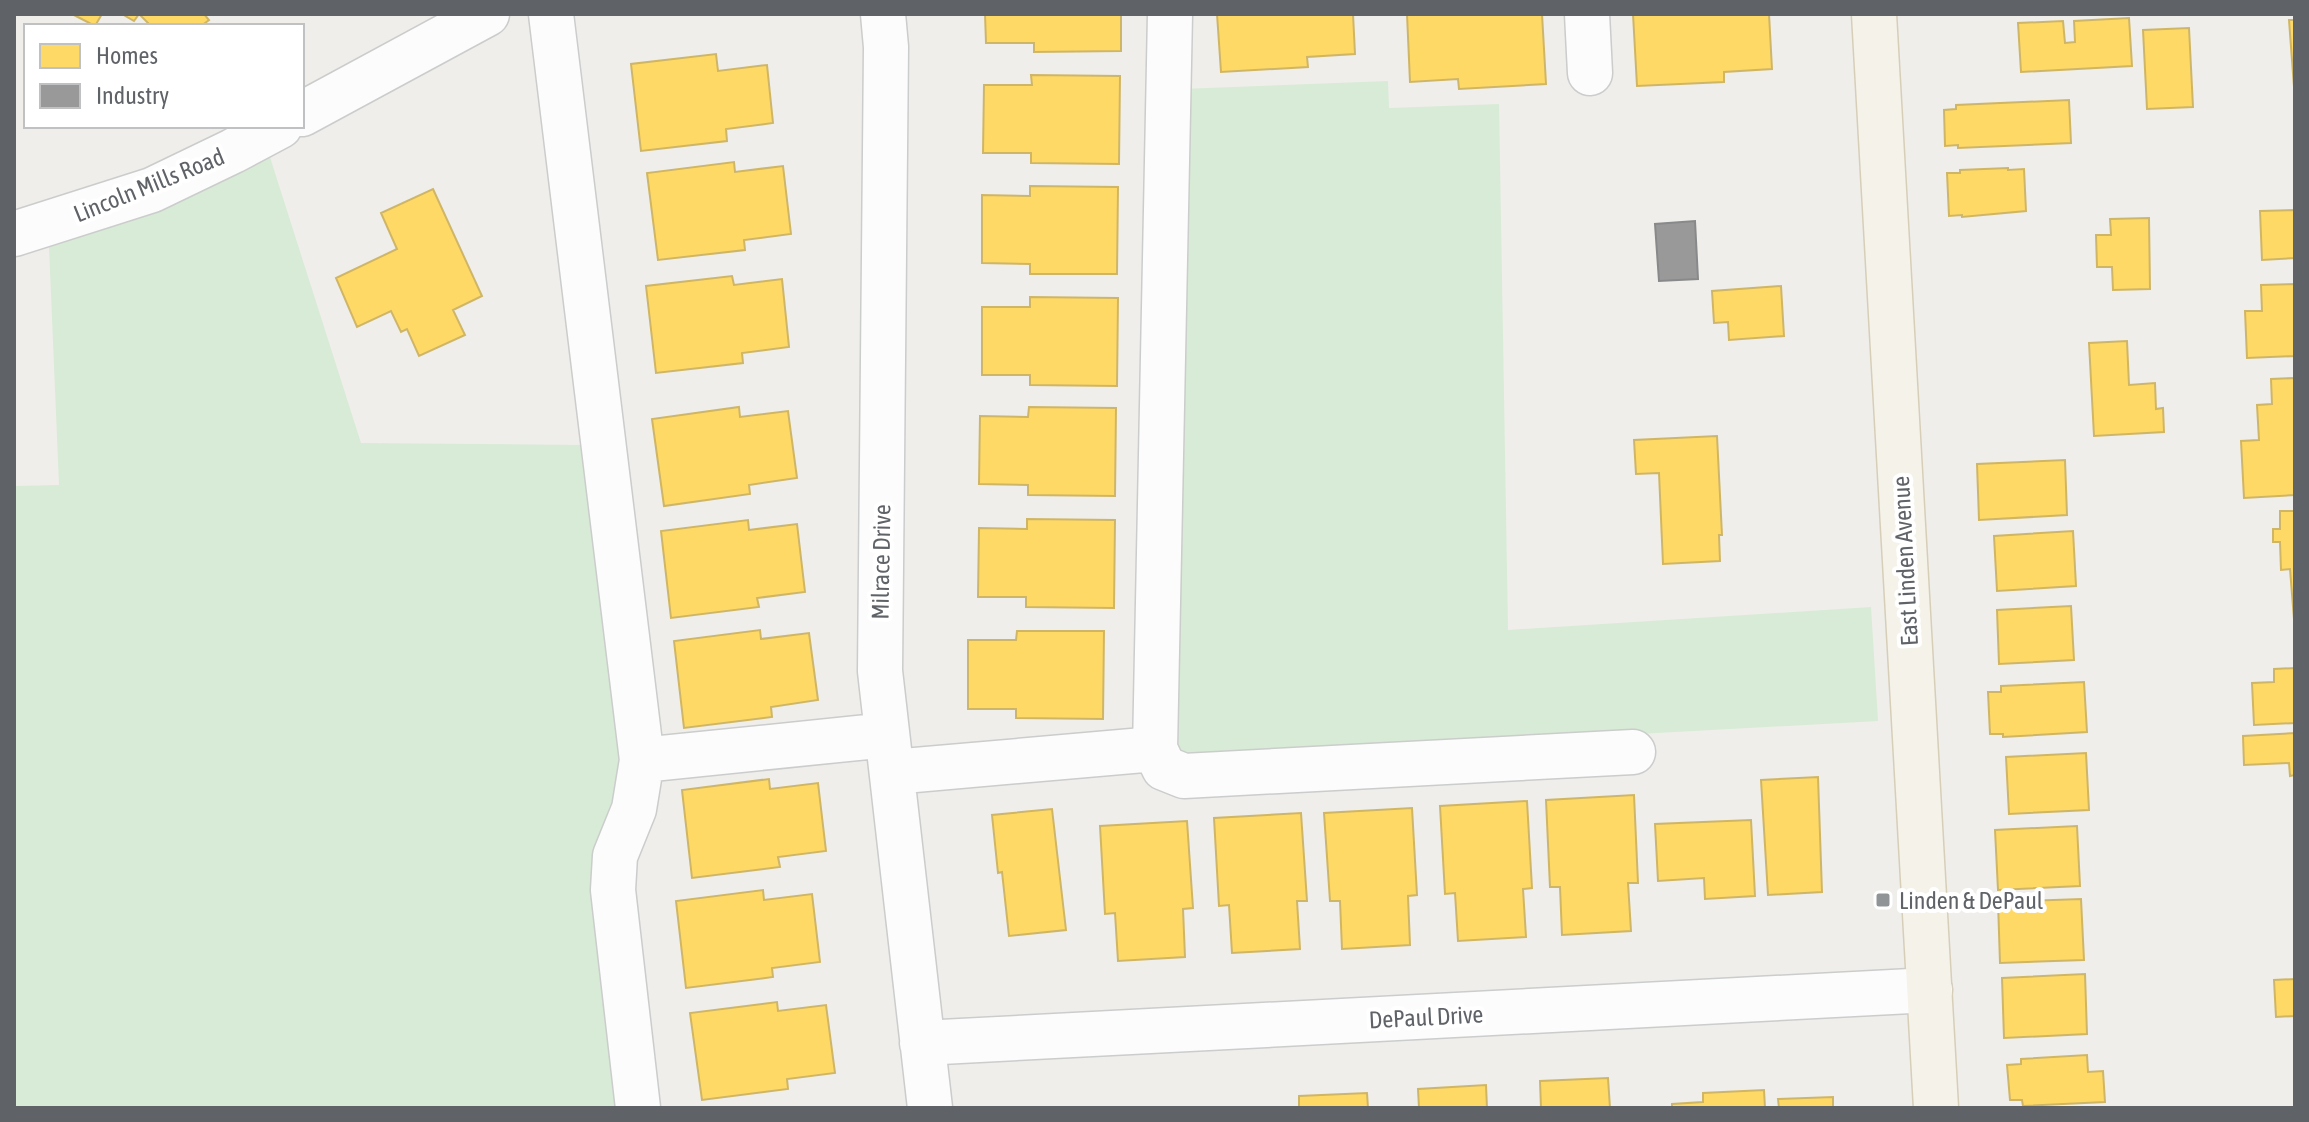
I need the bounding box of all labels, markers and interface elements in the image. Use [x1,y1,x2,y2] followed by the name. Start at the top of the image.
[24,24,304,128] legend
[96,42,158,69] text: Homes
[96,82,169,109] text: Industry
[70,143,228,227] street label: Lincoln Mills Road
[1887,475,1923,647] street label: East Linden Avenue
[866,504,896,620] street label: Milrace Drive
[1899,887,2044,914] place label: Linden & DePaul
[1874,891,1892,909] marker: Linden & DePaul
[1368,1001,1484,1033] street label: DePaul Drive

